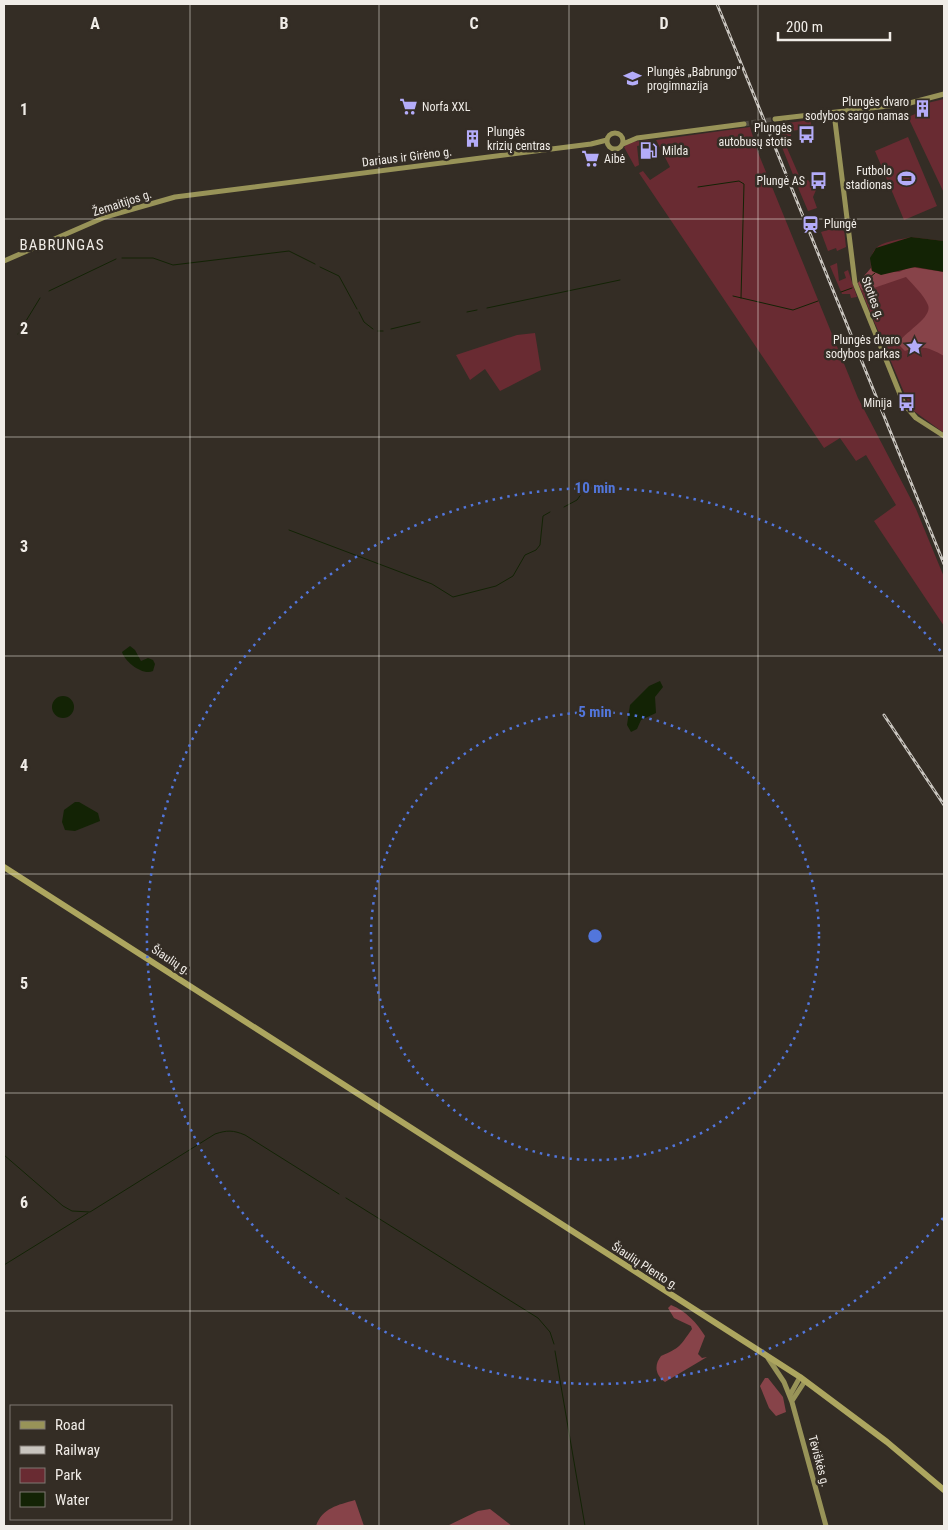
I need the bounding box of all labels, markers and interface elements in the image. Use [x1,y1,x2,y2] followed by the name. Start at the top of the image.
[778,10,890,42] scale bar
[90,14,100,33] text: A
[280,14,289,33] text: B
[469,14,479,33] text: C
[659,14,669,33] text: D
[786,18,823,36] text: 200 m
[647,65,740,93] place label: Plungės „Babrungo“ progimnazija
[623,69,643,89] school or university icon: Plungės „Babrungo“ progimnazija
[805,95,909,123] place label: Plungės dvaro sodybos sargo namas
[398,97,418,117] supermarket icon: Norfa XXL
[913,99,933,119] building icon: Plungės dvaro sodybos sargo namas
[20,100,28,119] text: 1
[422,100,471,114] place label: Norfa XXL
[719,121,792,149] place label: Plungės autobusų stotis
[487,125,551,153] place label: Plungės krizių centras
[796,125,816,145] bus stop icon: Plungės autobusų stotis
[463,129,483,149] building icon: Plungės krizių centras
[638,141,658,161] fuel station icon: Milda
[662,144,689,158] place label: Milda
[361,145,453,169] street label: Dariaus ir Girėno g.
[580,149,600,169] supermarket icon: Aibė
[604,152,626,166] place label: Aibė
[845,164,892,192] place label: Futbolo stadionas
[896,168,916,188] sports icon: Futbolo stadionas
[809,171,829,191] bus stop icon: Plungė AS
[757,174,805,188] place label: Plungė AS
[90,186,153,219] street label: Žemaitijos g.
[800,214,820,234] station icon: Plungė
[824,217,857,231] place label: Plungė
[20,236,105,254] district label: BABRUNGAS
[858,275,888,321] street label: Stoties g.
[20,319,28,338] text: 2
[825,333,900,361] place label: Plungės dvaro sodybos parkas
[904,337,924,357] place icon: Plungės dvaro sodybos parkas
[896,393,916,413] bus stop icon: Minija
[863,396,892,410] place label: Minija
[575,479,615,497] text: 10 min
[20,537,28,556] text: 3
[578,703,612,721] text: 5 min
[20,756,28,775] text: 4
[586,927,604,945] centre of rings
[149,941,194,978] street label: Šiaulių g.
[20,974,28,993] text: 5
[20,1193,28,1212] text: 6
[609,1238,682,1293] street label: Šiaulių Plento g.
[10,1405,172,1520] legend
[55,1416,85,1434] text: Road
[805,1434,833,1488] street label: Tėviškės g.
[55,1441,100,1459] text: Railway
[55,1466,82,1484] text: Park
[55,1491,90,1509] text: Water

